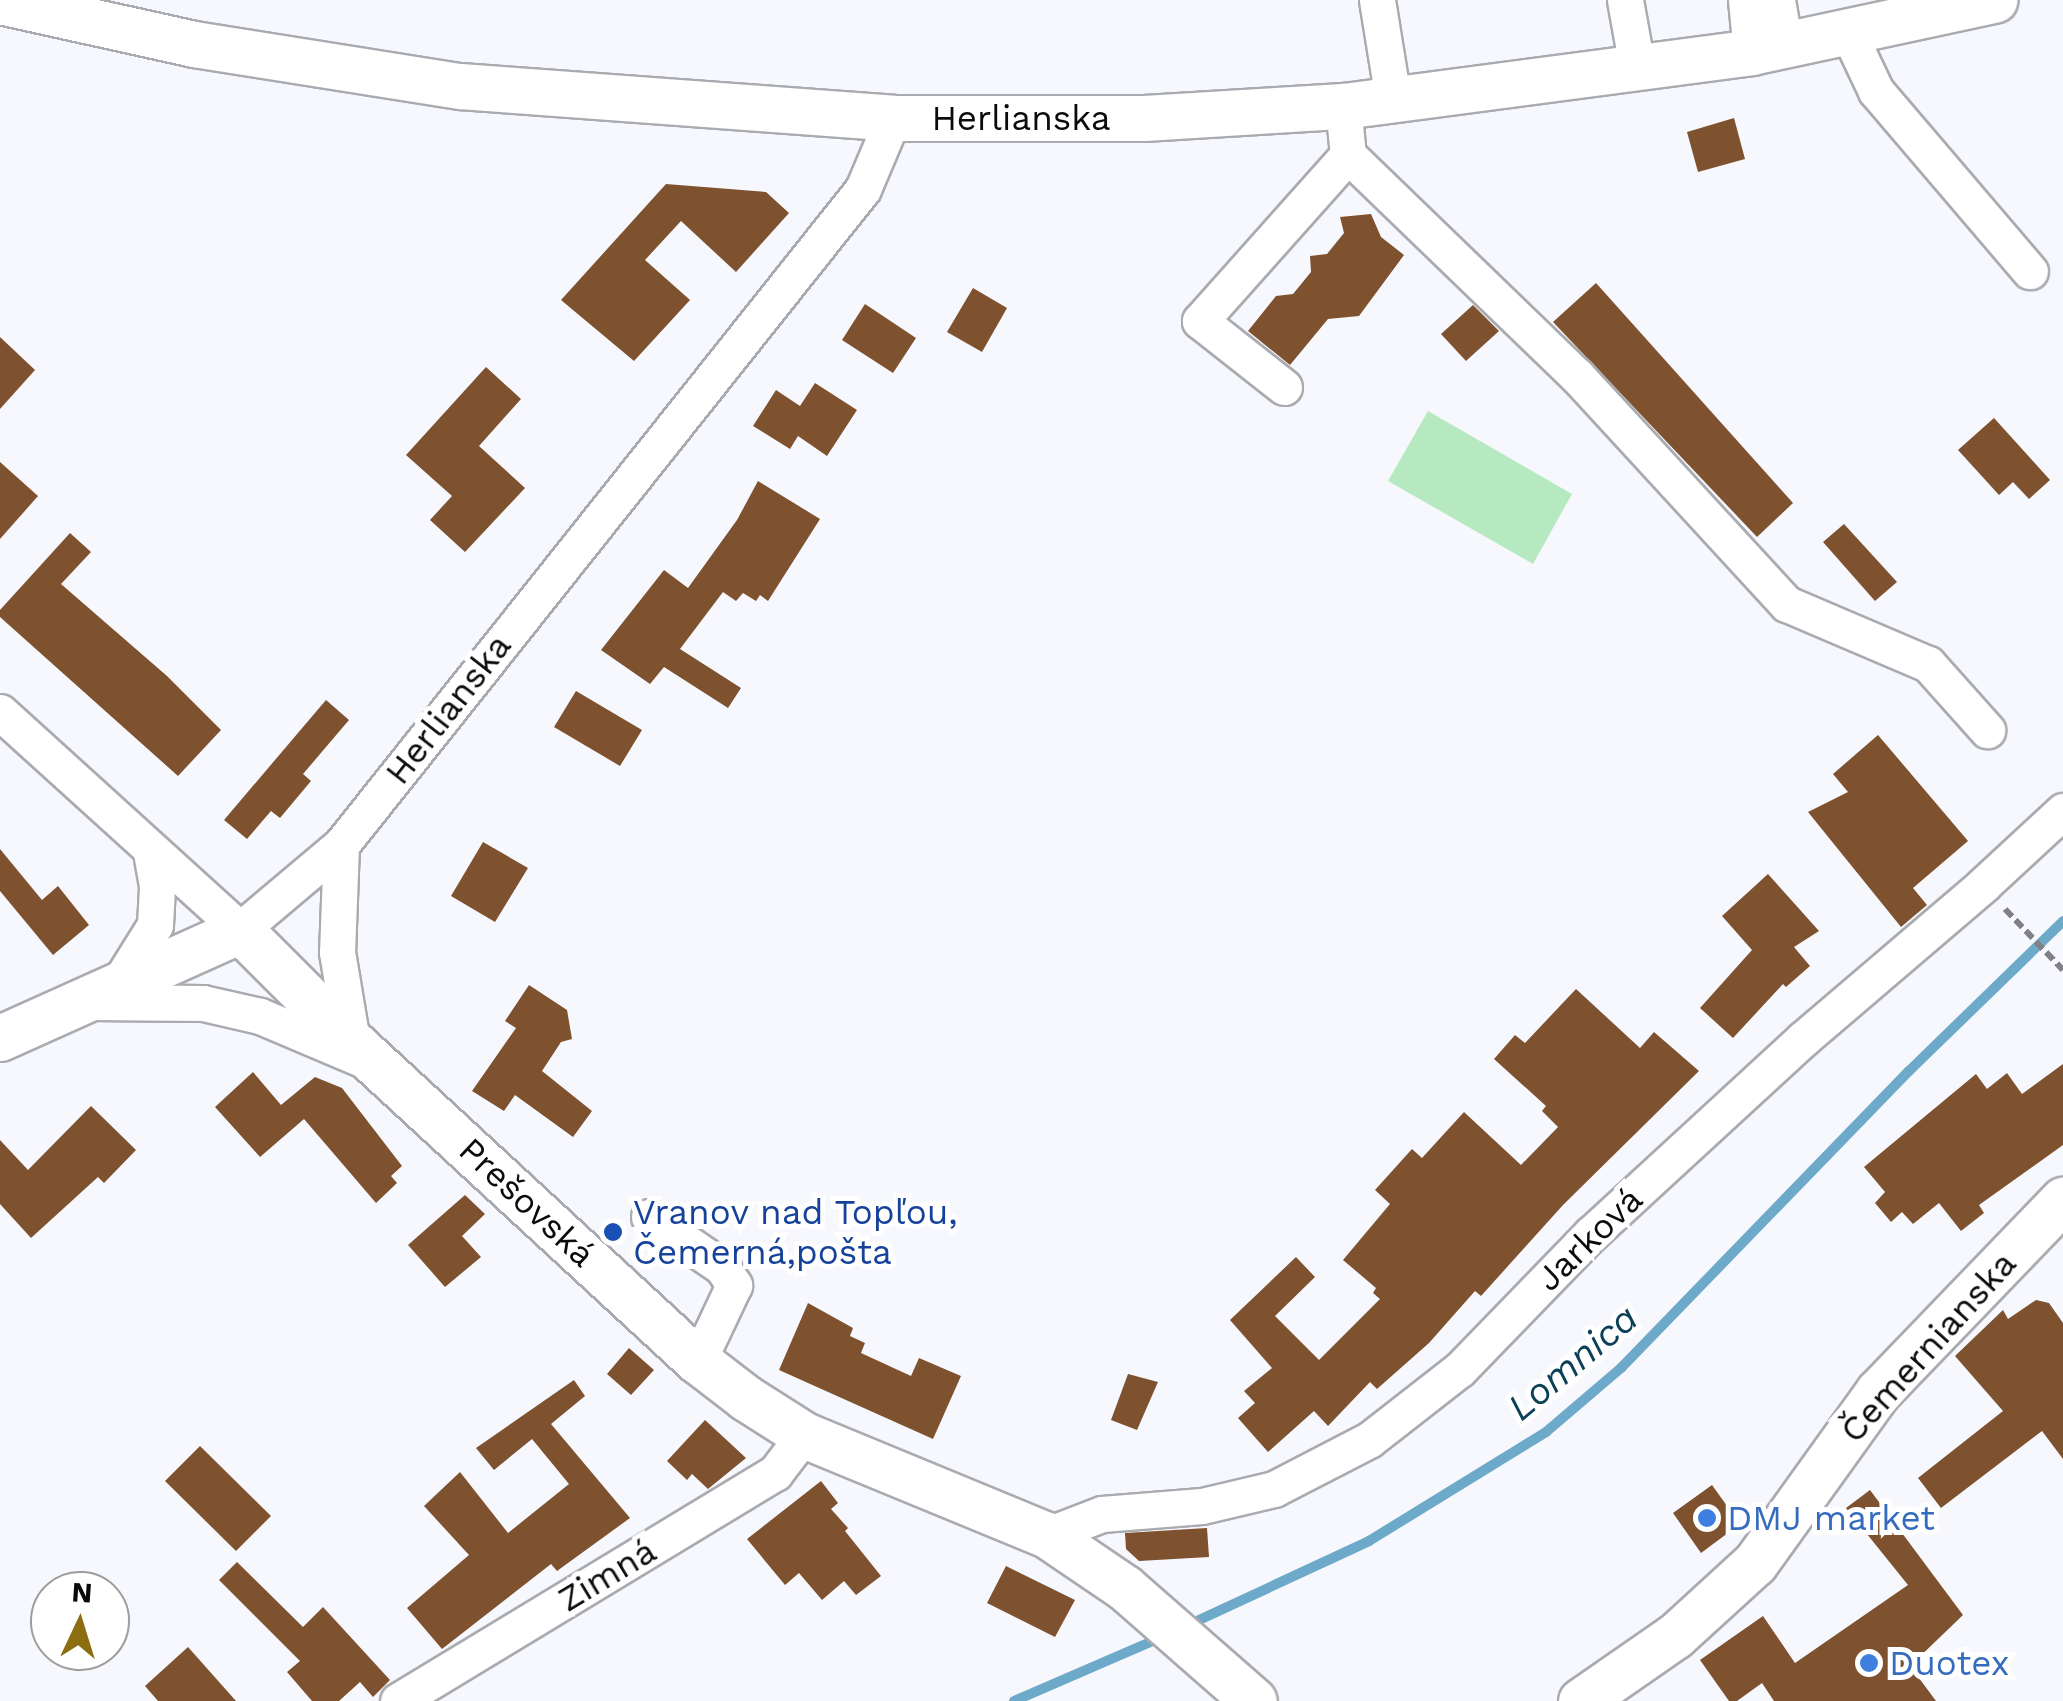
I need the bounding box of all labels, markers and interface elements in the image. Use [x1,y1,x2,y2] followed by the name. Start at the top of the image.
[931,97,1111,139] street label: Herlianska
[376,625,520,793] street label: Herlianska
[450,1129,604,1275] street label: Prešovská
[1527,1178,1651,1300] street label: Jarková
[633,1191,959,1273] place label: Vranov nad Topľou, Čemerná,pošta
[602,1221,624,1243] marker: Vranov nad Topľou, Čemerná,pošta
[1831,1243,2025,1451] street label: Čemernianska
[1499,1295,1647,1431] water label: Lomnica
[1727,1497,1935,1539] place label: DMJ market
[1696,1507,1718,1529] marker: DMJ market
[551,1530,663,1620] street label: Zimná
[30,1571,130,1671] north arrow
[70,1575,93,1610] text: N
[1889,1642,2009,1684] place label: Duotex
[1858,1652,1880,1674] marker: Duotex

